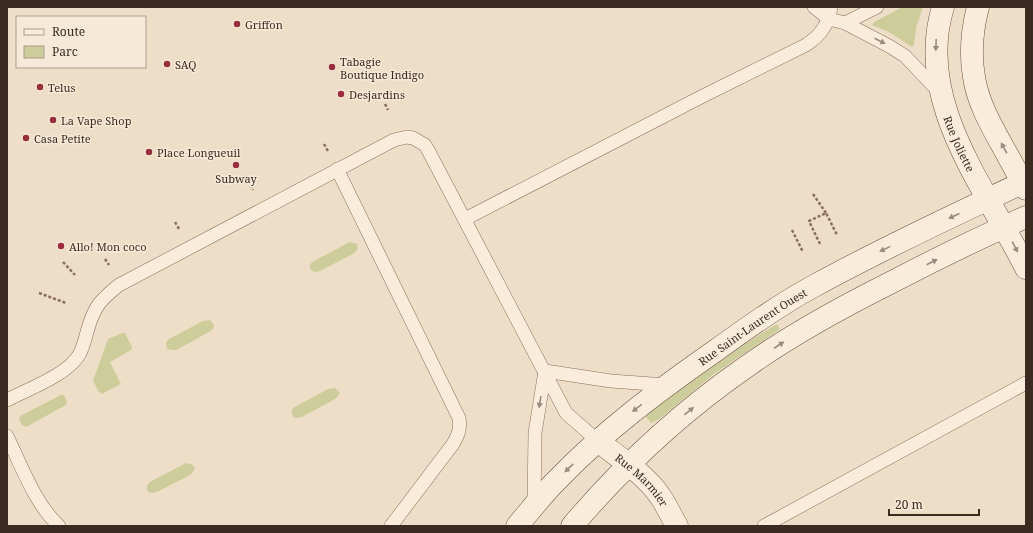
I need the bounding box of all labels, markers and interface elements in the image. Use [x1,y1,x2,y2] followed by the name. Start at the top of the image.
[16,16,146,68] legend
[245,17,283,32] place label: Griffon
[232,19,242,29] marker: Griffon
[52,23,85,40] text: Route
[874,38,886,44] one-way arrow
[933,39,939,52] one-way arrow
[52,43,78,60] text: Parc
[340,54,424,82] place label: Tabagie Boutique Indigo
[175,57,196,72] place label: SAQ
[162,59,172,69] marker: SAQ
[327,62,337,72] marker: Tabagie Boutique Indigo
[48,80,75,95] place label: Telus
[35,82,45,92] marker: Telus
[349,87,405,102] place label: Desjardins
[336,89,346,99] marker: Desjardins
[61,113,132,128] place label: La Vape Shop
[941,114,979,174] street label: Rue Joliette
[48,115,58,125] marker: La Vape Shop
[34,131,91,146] place label: Casa Petite
[21,133,31,143] marker: Casa Petite
[1001,142,1007,154] one-way arrow
[157,145,241,160] place label: Place Longueuil
[144,147,154,157] marker: Place Longueuil
[231,160,241,170] marker: Subway
[215,171,257,186] place label: Subway
[948,213,960,219] one-way arrow
[69,239,147,254] place label: Allo! Mon coco
[56,241,66,251] marker: Allo! Mon coco
[1012,242,1019,253] one-way arrow
[879,246,890,252] one-way arrow
[926,258,937,265] one-way arrow
[695,284,809,368] street label: Rue Saint-Laurent Ouest
[774,341,784,349] one-way arrow
[537,396,543,408] one-way arrow
[632,404,643,413] one-way arrow
[683,406,694,415] one-way arrow
[613,450,673,510] street label: Rue Marmier
[564,463,574,473] one-way arrow
[889,491,979,517] scale bar
[895,496,923,513] text: 20 m

